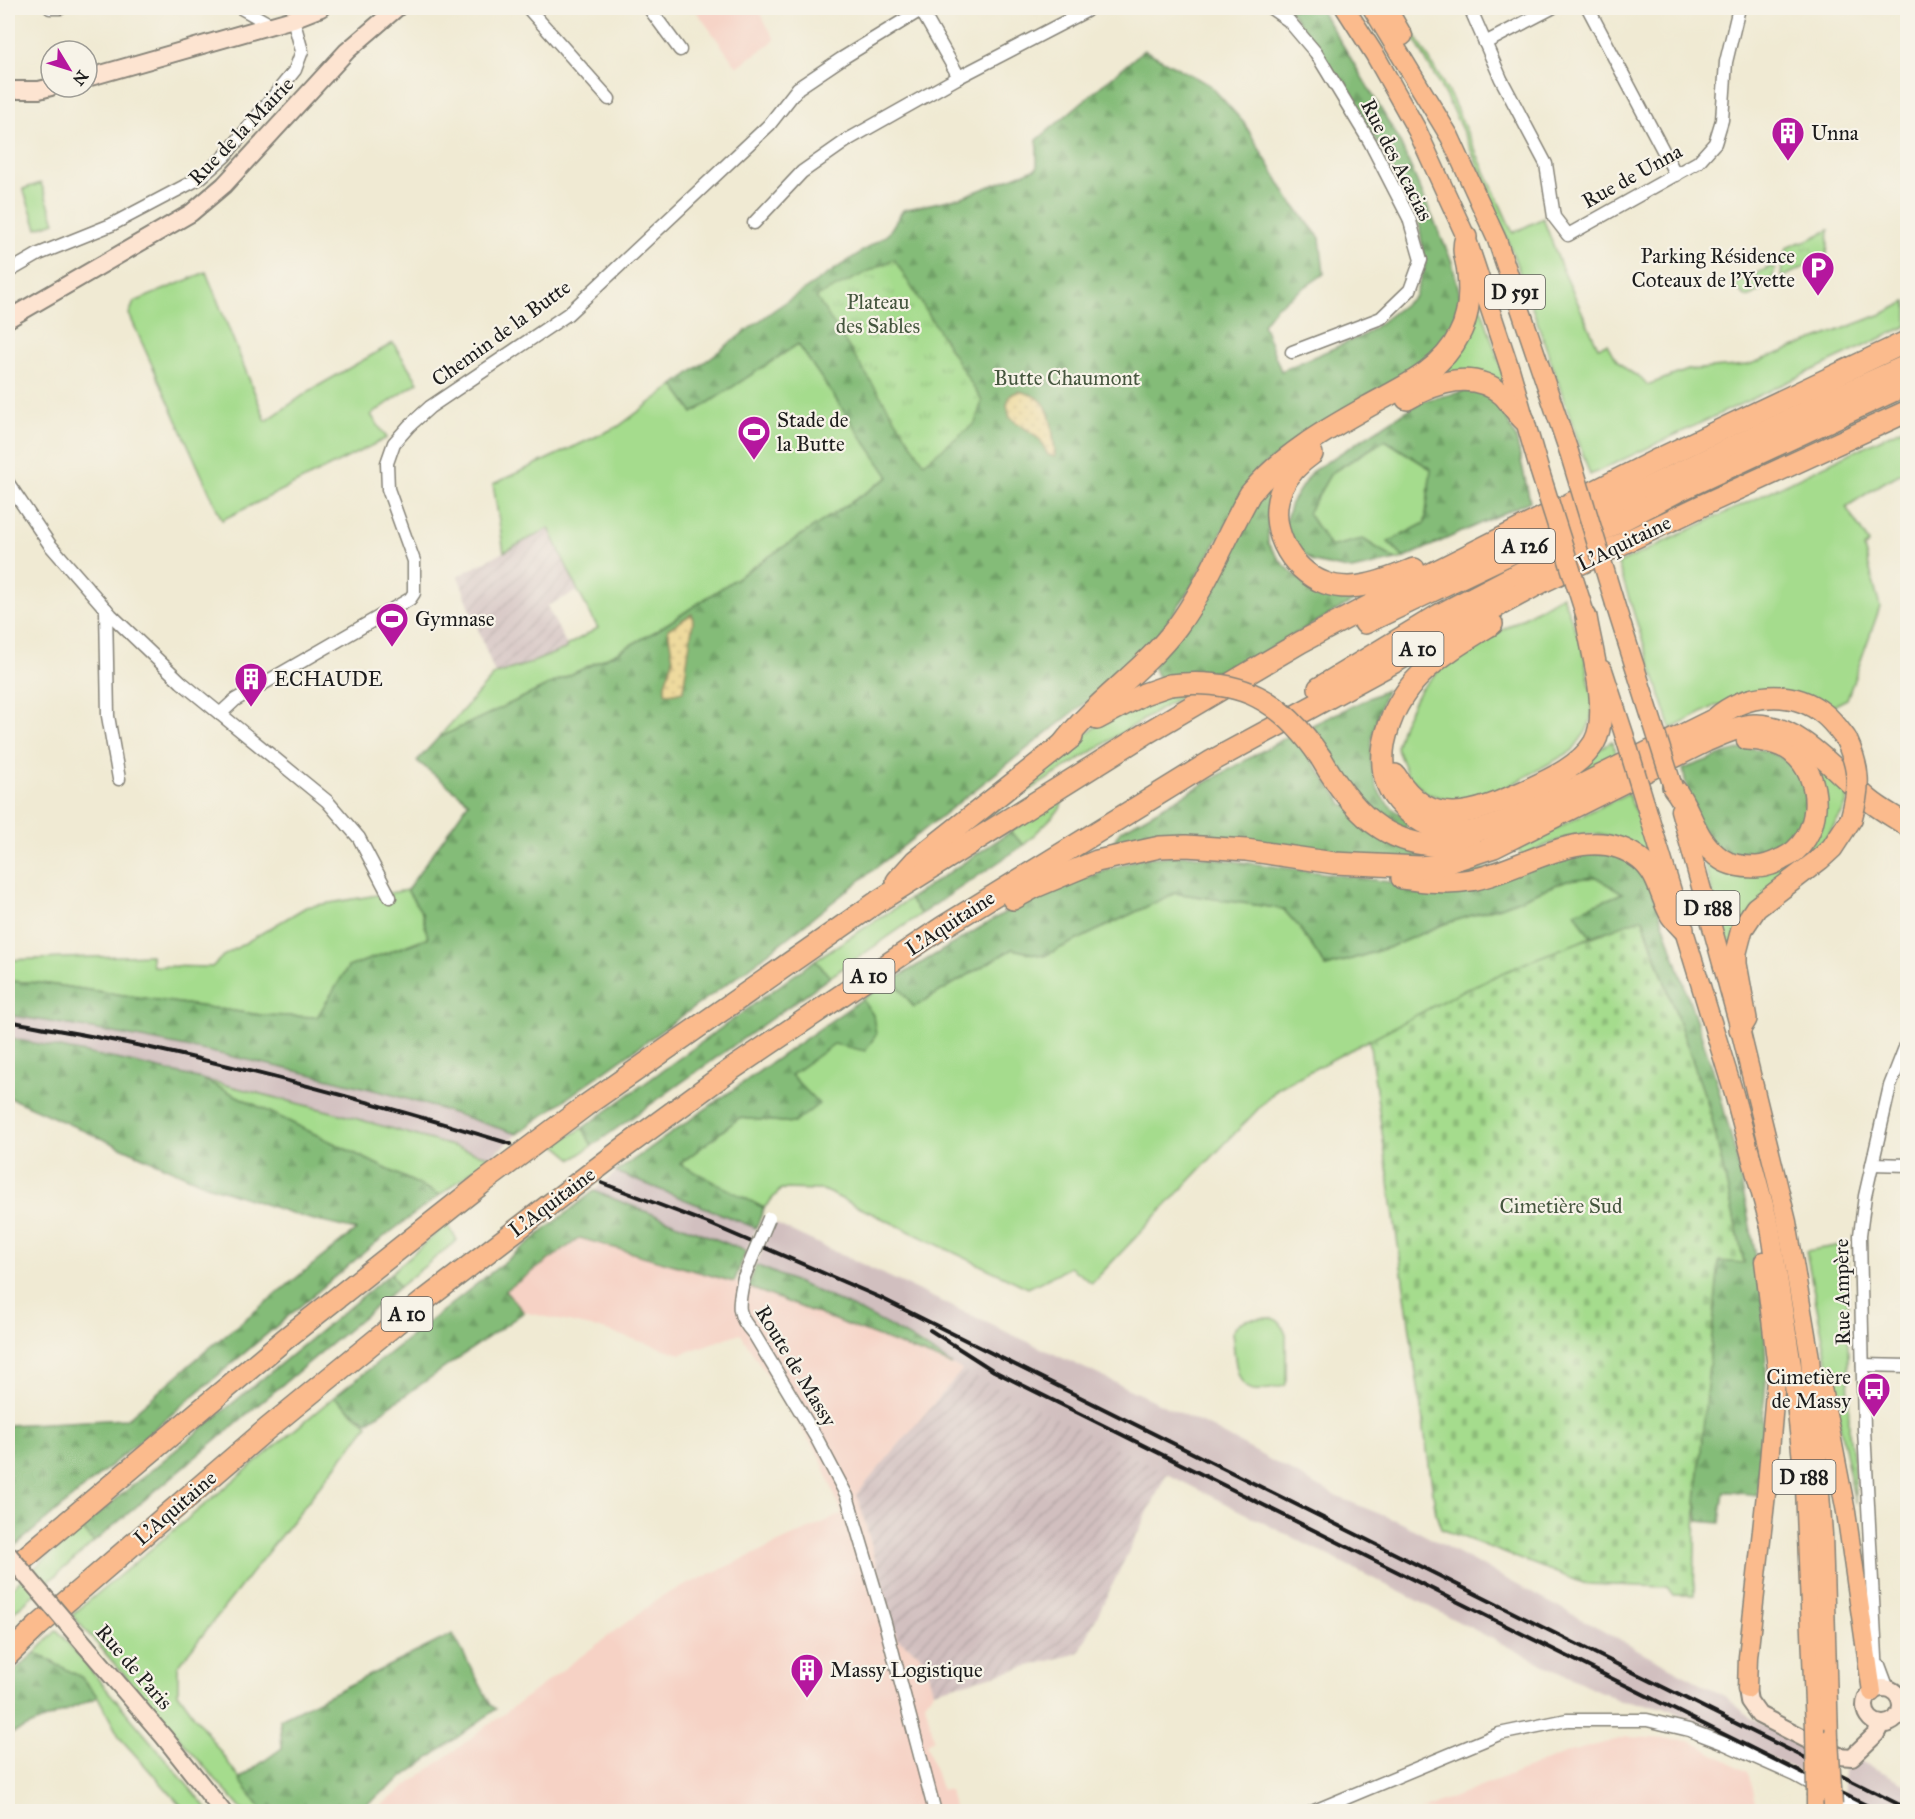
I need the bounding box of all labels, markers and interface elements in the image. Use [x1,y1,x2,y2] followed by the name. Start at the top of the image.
[39,39,99,99] north arrow
[69,67,92,89] text: N
[183,71,299,191] street label: Rue de la Mairie
[1355,95,1439,225] street label: Rue des Acacias
[1770,115,1806,162] building icon: Unna
[1811,120,1859,146] place label: Unna
[1577,138,1687,214] street label: Rue de Unna
[1631,243,1795,293] place label: Parking Résidence Coteaux de l’Yvette
[1800,250,1836,297] parking icon: Parking Résidence Coteaux de l’Yvette
[426,274,576,392] street label: Chemin de la Butte
[1485,275,1545,309] road number: D 591
[836,289,920,339] park label: Plateau des Sables
[994,365,1141,391] park label: Butte Chaumont
[777,407,849,457] place label: Stade de la Butte
[736,414,772,461] sports icon: Stade de la Butte
[1573,509,1675,577] street label: L'Aquitaine
[1495,529,1555,563] road number: A 126
[374,601,410,648] sports icon: Gymnase
[415,606,495,632] place label: Gymnase
[1392,632,1444,666] road number: A 10
[233,661,269,708] building icon: ECHAUDE
[274,666,383,692] place label: ECHAUDE
[900,884,1000,961] street label: L'Aquitaine
[1676,891,1740,925] road number: D 188
[844,959,894,993] road number: A 10
[504,1161,600,1243] street label: L'Aquitaine
[1499,1193,1623,1219] park label: Cimetière Sud
[1828,1238,1856,1346] street label: Rue Ampère
[382,1297,432,1331] road number: A 10
[750,1301,843,1432] street label: Route de Massy
[1766,1364,1852,1414] place label: Cimetière de Massy
[1856,1371,1892,1418] bus stop icon: Cimetière de Massy
[1772,1460,1836,1494] road number: D 188
[128,1465,222,1551] street label: L'Aquitaine
[90,1619,178,1715] street label: Rue de Paris
[789,1652,825,1699] building icon: Massy Logistique
[830,1657,983,1683] place label: Massy Logistique

